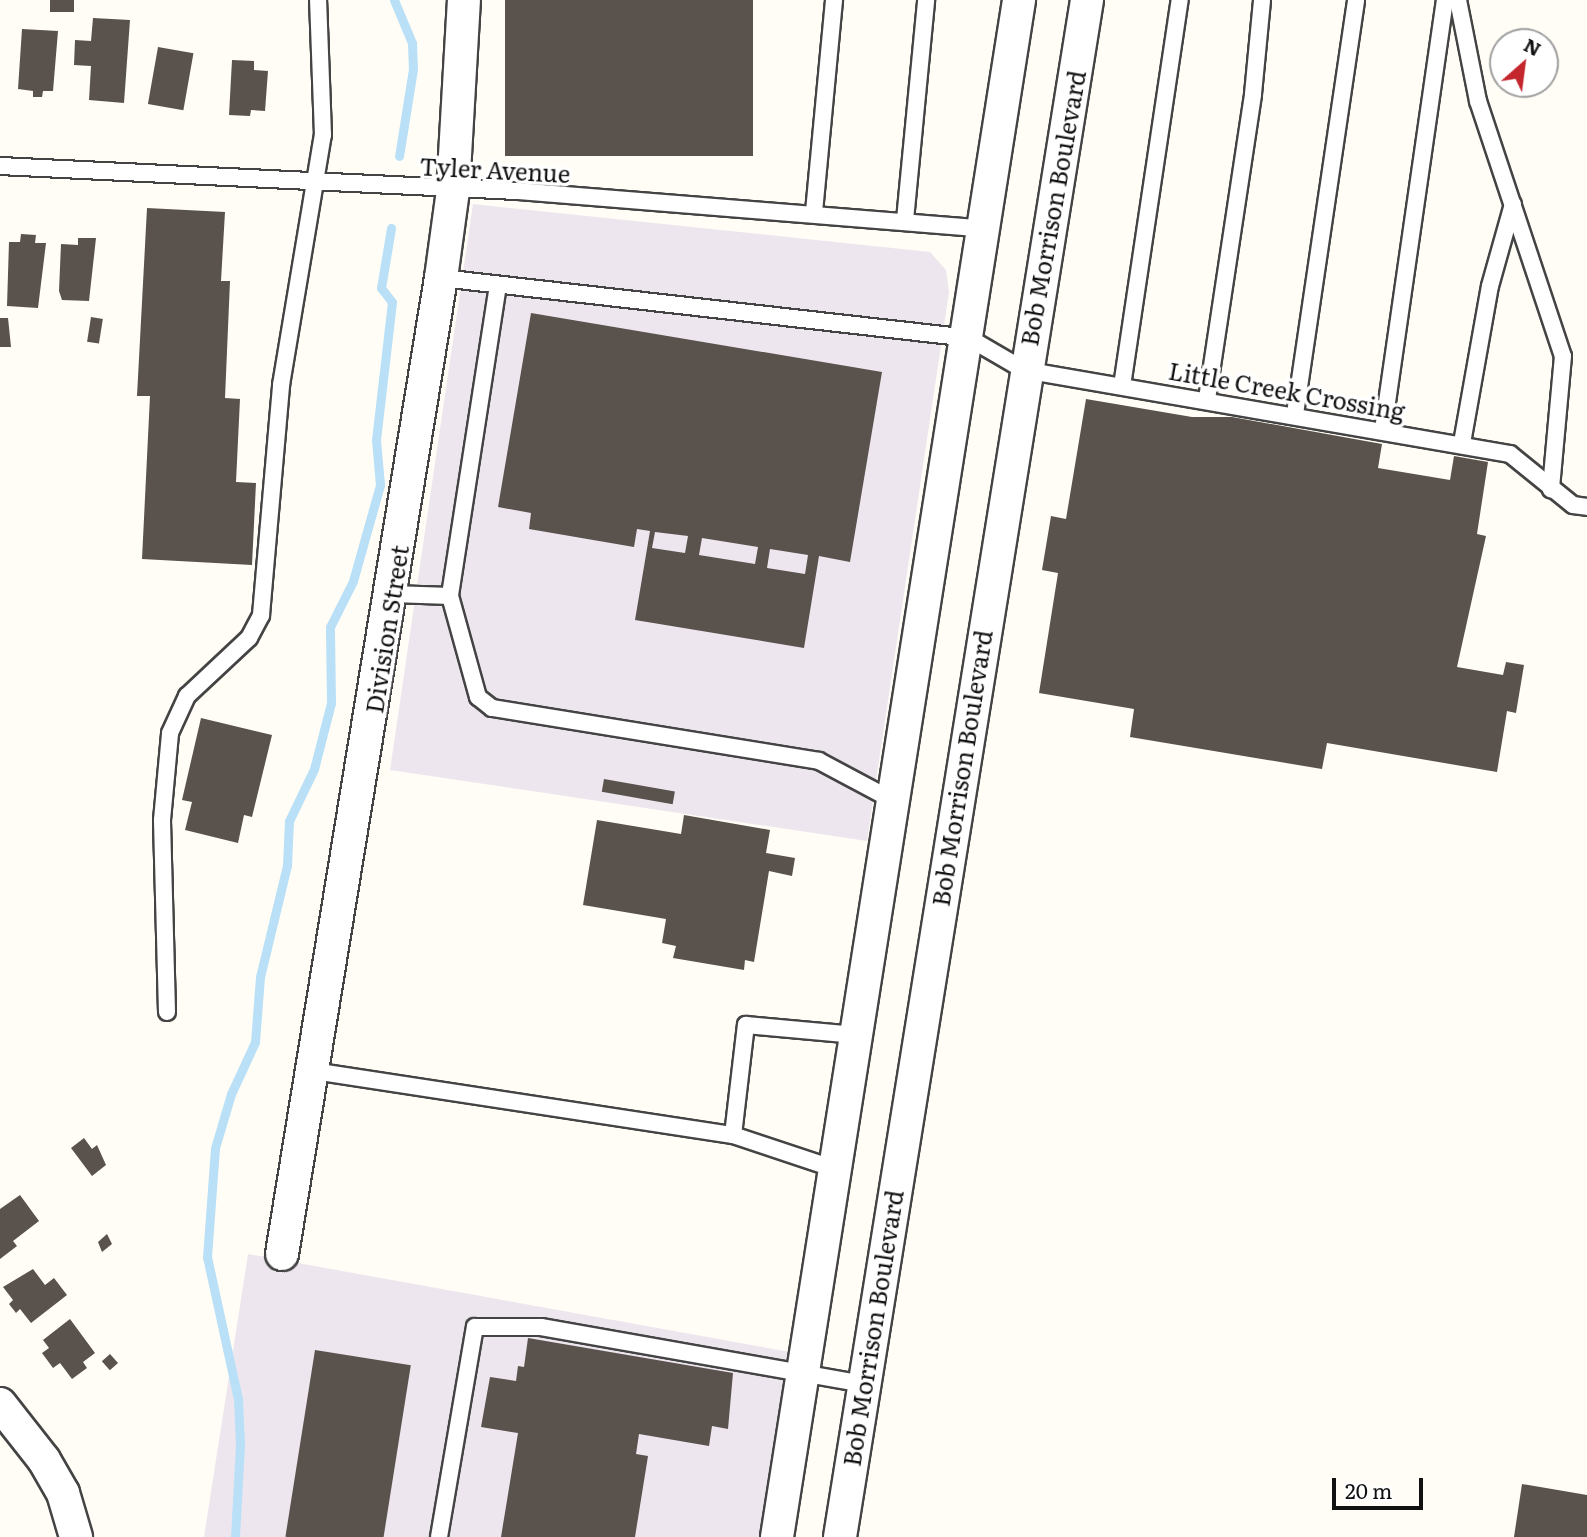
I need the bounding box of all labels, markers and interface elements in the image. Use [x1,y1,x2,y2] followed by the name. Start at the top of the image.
[1489,28,1559,98] north arrow
[1519,30,1547,62] text: N
[1014,68,1090,348] street label: Bob Morrison Boulevard
[419,151,571,187] street label: Tyler Avenue
[1167,355,1407,425] street label: Little Creek Crossing
[358,543,414,715] street label: Division Street
[925,628,997,908] street label: Bob Morrison Boulevard
[836,1188,908,1468] street label: Bob Morrison Boulevard
[1335,1464,1426,1508] scale bar
[1345,1474,1392,1505] text: 20 m

